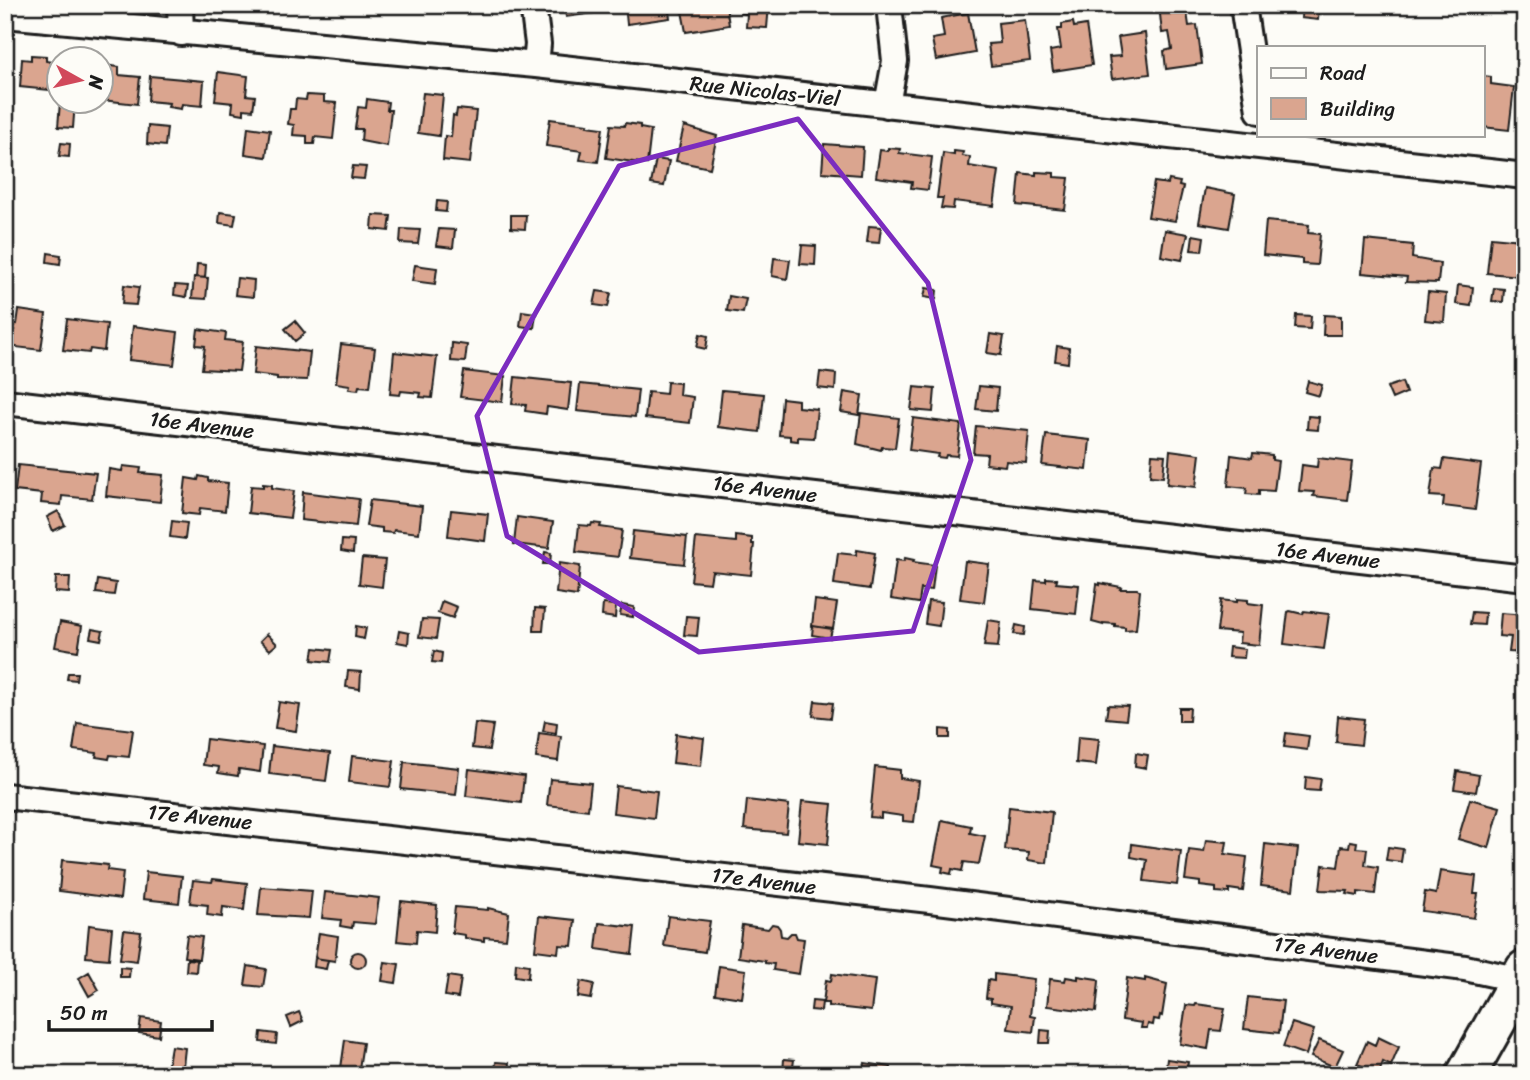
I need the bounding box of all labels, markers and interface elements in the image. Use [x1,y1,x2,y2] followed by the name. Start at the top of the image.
[46,46,116,116] north arrow
[1257,46,1484,136] legend
[1320,54,1367,92] text: Road
[688,64,843,118] street label: Rue Nicolas-Viel
[79,72,114,92] text: N
[1320,90,1396,128] text: Building
[148,400,257,450] street label: 16e Avenue
[711,464,820,514] street label: 16e Avenue
[1274,530,1383,580] street label: 16e Avenue
[146,793,254,841] street label: 17e Avenue
[710,856,819,906] street label: 17e Avenue
[1272,925,1381,975] street label: 17e Avenue
[49,989,212,1033] scale bar
[60,994,108,1032] text: 50 m

